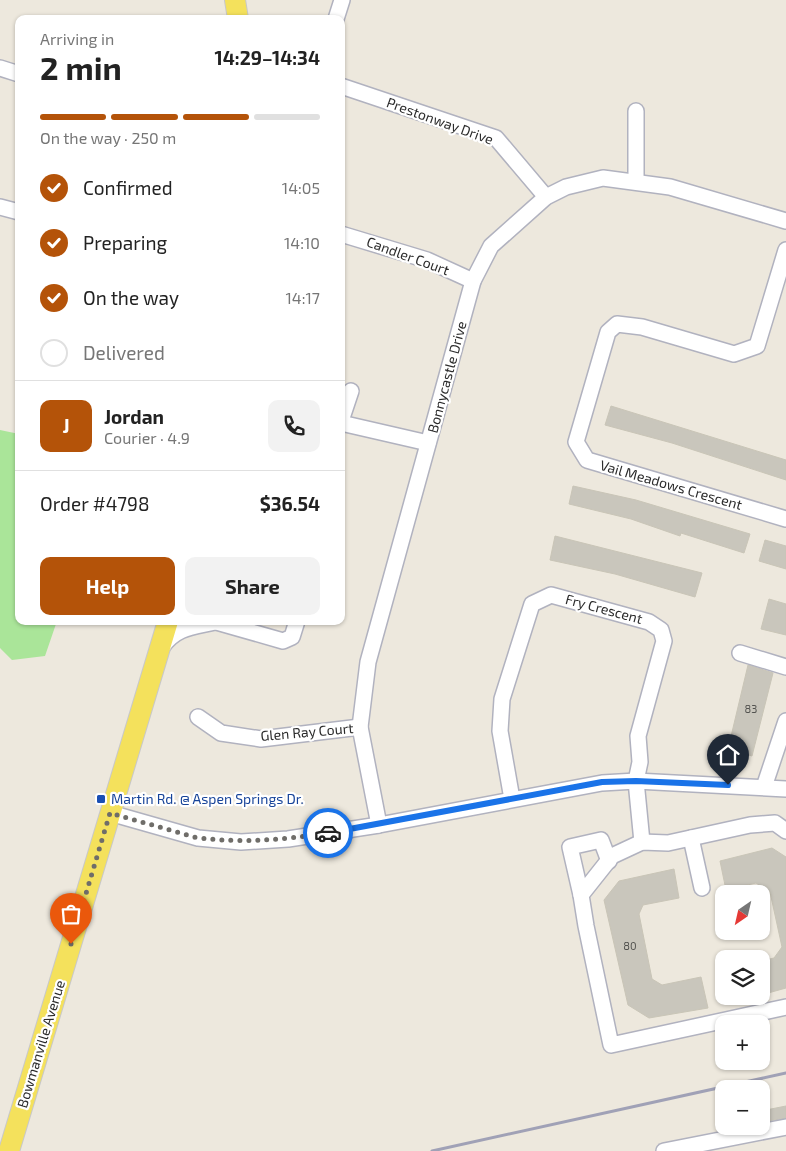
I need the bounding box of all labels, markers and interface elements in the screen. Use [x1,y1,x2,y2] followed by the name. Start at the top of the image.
[40,29,114,48] text: Arriving in
[214,46,320,69] text: 14:29–14:34
[40,48,122,86] text: 2 min
[384,93,496,148] street label: Prestonway Drive
[40,128,176,147] text: On the way · 250 m
[40,174,68,202] icon: check
[83,176,173,199] text: Confirmed
[282,178,320,197] text: 14:05
[40,229,68,257] icon: check
[83,231,167,254] text: Preparing
[284,233,320,252] text: 14:10
[364,233,452,278] street label: Candler Court
[40,284,68,312] icon: check
[83,286,179,309] text: On the way
[285,288,320,307] text: 14:17
[423,319,470,435] street label: Bonnycastle Drive
[83,341,165,364] text: Delivered
[268,400,320,452] button: phone
[104,405,164,428] text: Jordan
[62,414,70,437] text: J
[104,428,190,447] text: Courier · 4.9
[598,456,744,513] street label: Vail Meadows Crescent
[40,492,150,515] text: Order #4798
[260,492,320,515] text: $36.54
[40,557,175,615] button: Help
[185,557,320,615] button: Share
[564,590,644,627] street label: Fry Crescent
[745,702,757,715] house number: 83
[260,719,354,744] street label: Glen Ray Court
[707,734,749,785] pin
[714,741,742,769] icon: home
[111,790,304,807] place label: Martin Rd. @ Aspen Springs Dr.
[95,793,107,805] marker: Martin Rd. @ Aspen Springs Dr.
[303,808,353,858] courier
[314,819,342,847] icon: car
[715,885,770,940] north arrow
[715,885,770,1135] map controls
[50,893,92,944] pin
[57,900,85,928] icon: bag
[623,939,637,952] house number: 80
[715,950,770,1005] button: layers
[13,978,68,1110] street label: Bowmanville Avenue
[715,1015,770,1070] button: +
[715,1080,770,1135] button: −

